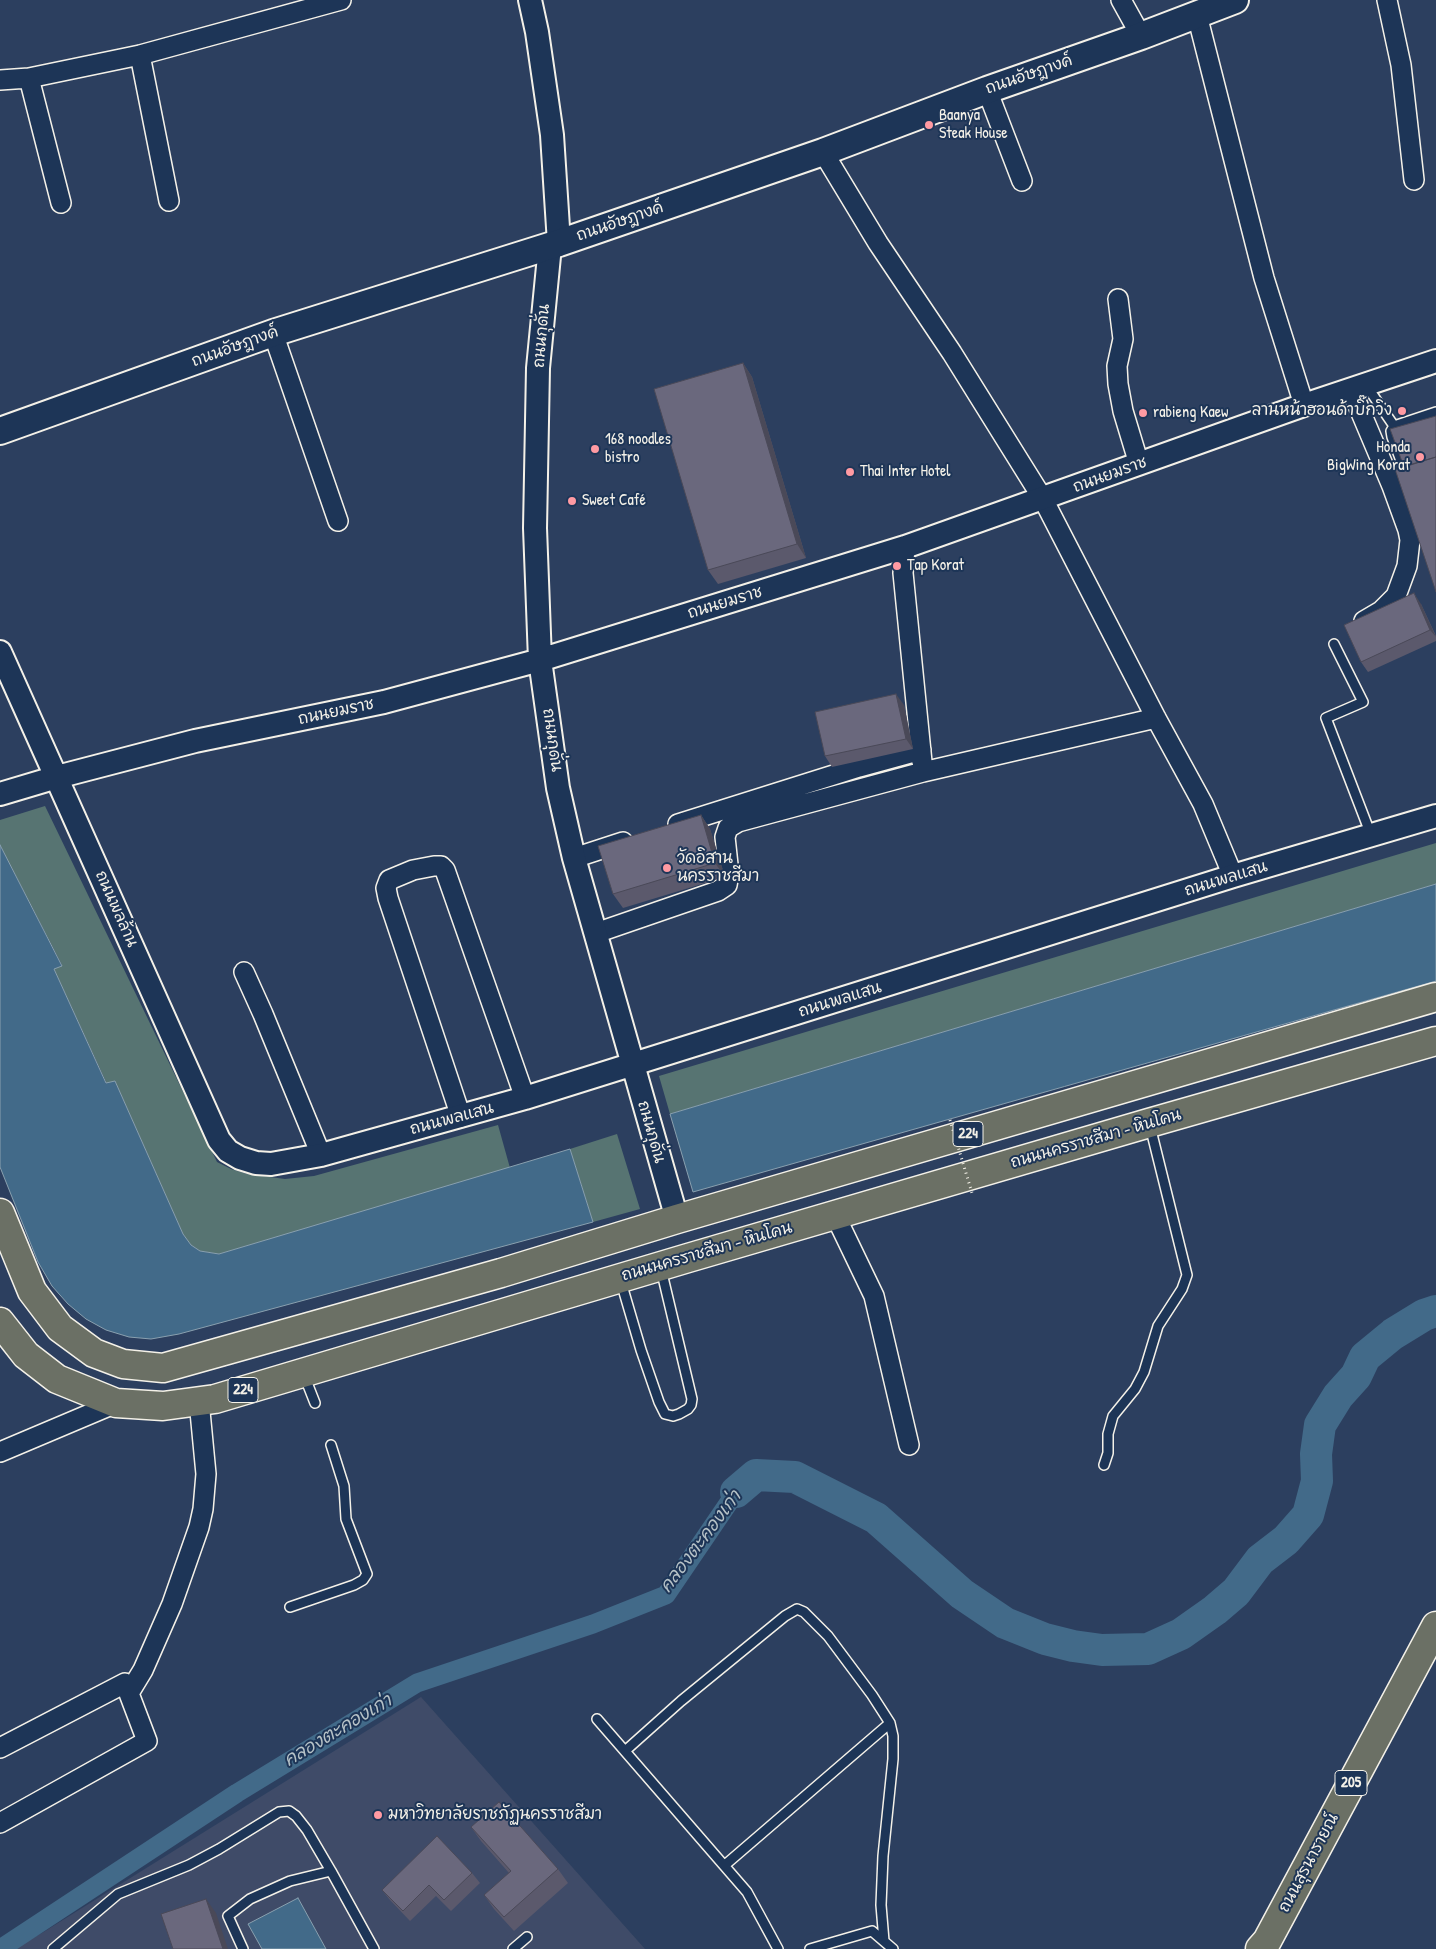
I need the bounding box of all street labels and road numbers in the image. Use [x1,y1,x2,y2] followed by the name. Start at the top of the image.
[983,51,1075,99] street label: ถนนอัษฎางค์
[574,198,666,246] street label: ถนนอัษฎางค์
[530,303,554,369] street label: ถนนกุดั่น
[189,322,281,372] street label: ถนนอัษฎางค์
[1071,453,1149,497] street label: ถนนยมราช
[685,583,765,623] street label: ถนนยมราช
[296,695,376,729] street label: ถนนยมราช
[538,707,566,773] street label: ถนนกุดั่น
[1182,857,1270,901] street label: ถนนพลแสน
[91,868,141,950] street label: ถนนพลล้าน
[796,978,884,1022] street label: ถนนพลแสน
[408,1099,496,1139] street label: ถนนพลแสน
[633,1099,669,1165] street label: ถนนกุดั่น
[1008,1105,1184,1173] street label: ถนนนครราชสีมา - หินโคน
[953,1122,983,1146] road number: 224
[619,1218,795,1286] street label: ถนนนครราชสีมา - หินโคน
[228,1378,258,1402] road number: 224
[1335,1770,1367,1796] road number: 205
[1275,1810,1343,1916] street label: ถนนสุรนารายณ์

